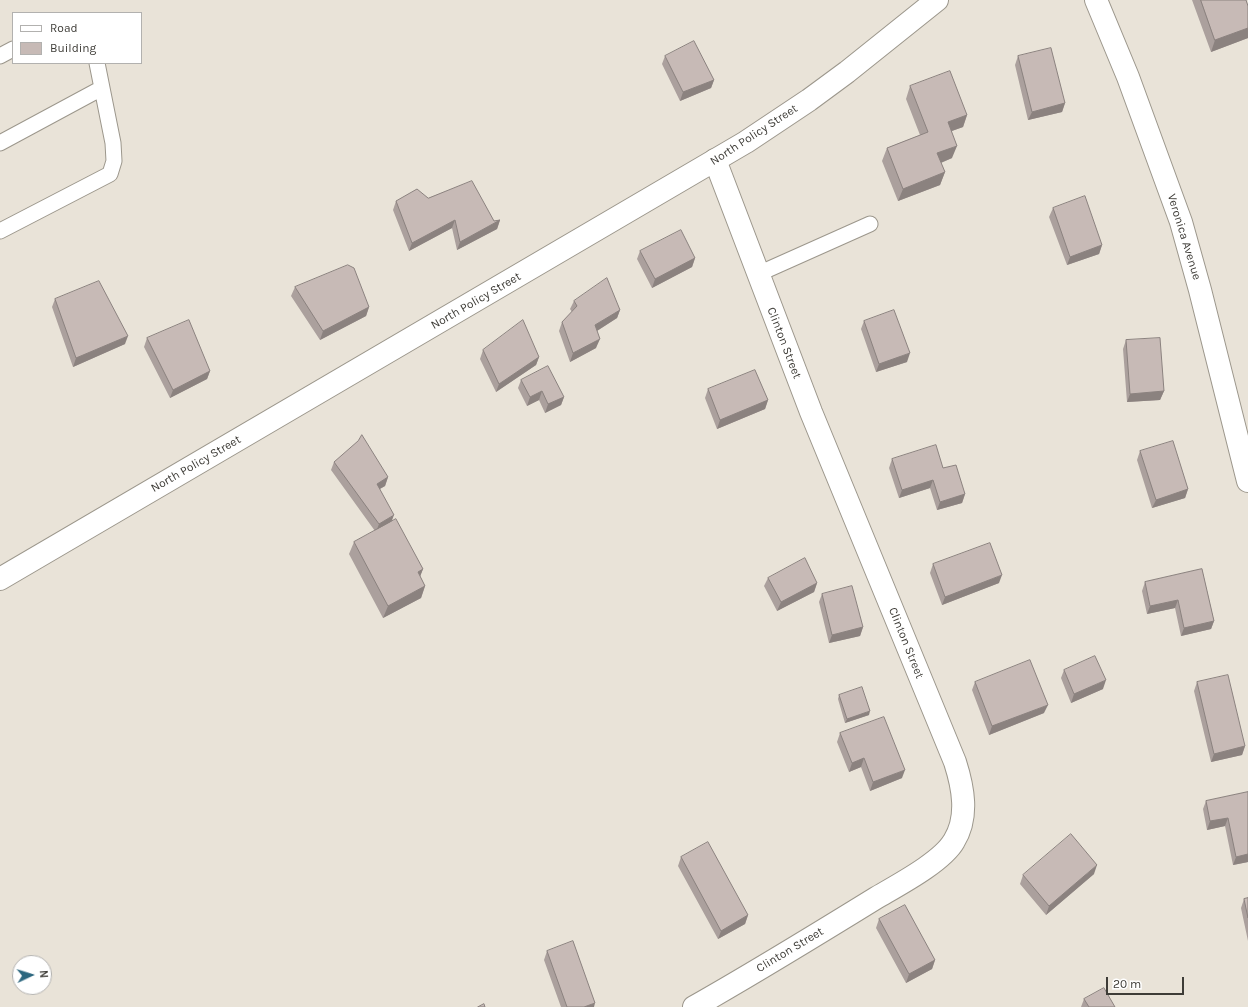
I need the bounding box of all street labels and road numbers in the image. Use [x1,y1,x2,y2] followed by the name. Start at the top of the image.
[708,101,800,169] street label: North Policy Street
[1164,192,1204,282] street label: Veronica Avenue
[428,269,524,333] street label: North Policy Street
[764,305,804,381] street label: Clinton Street
[148,432,244,496] street label: North Policy Street
[885,605,927,681] street label: Clinton Street
[754,924,826,976] street label: Clinton Street

